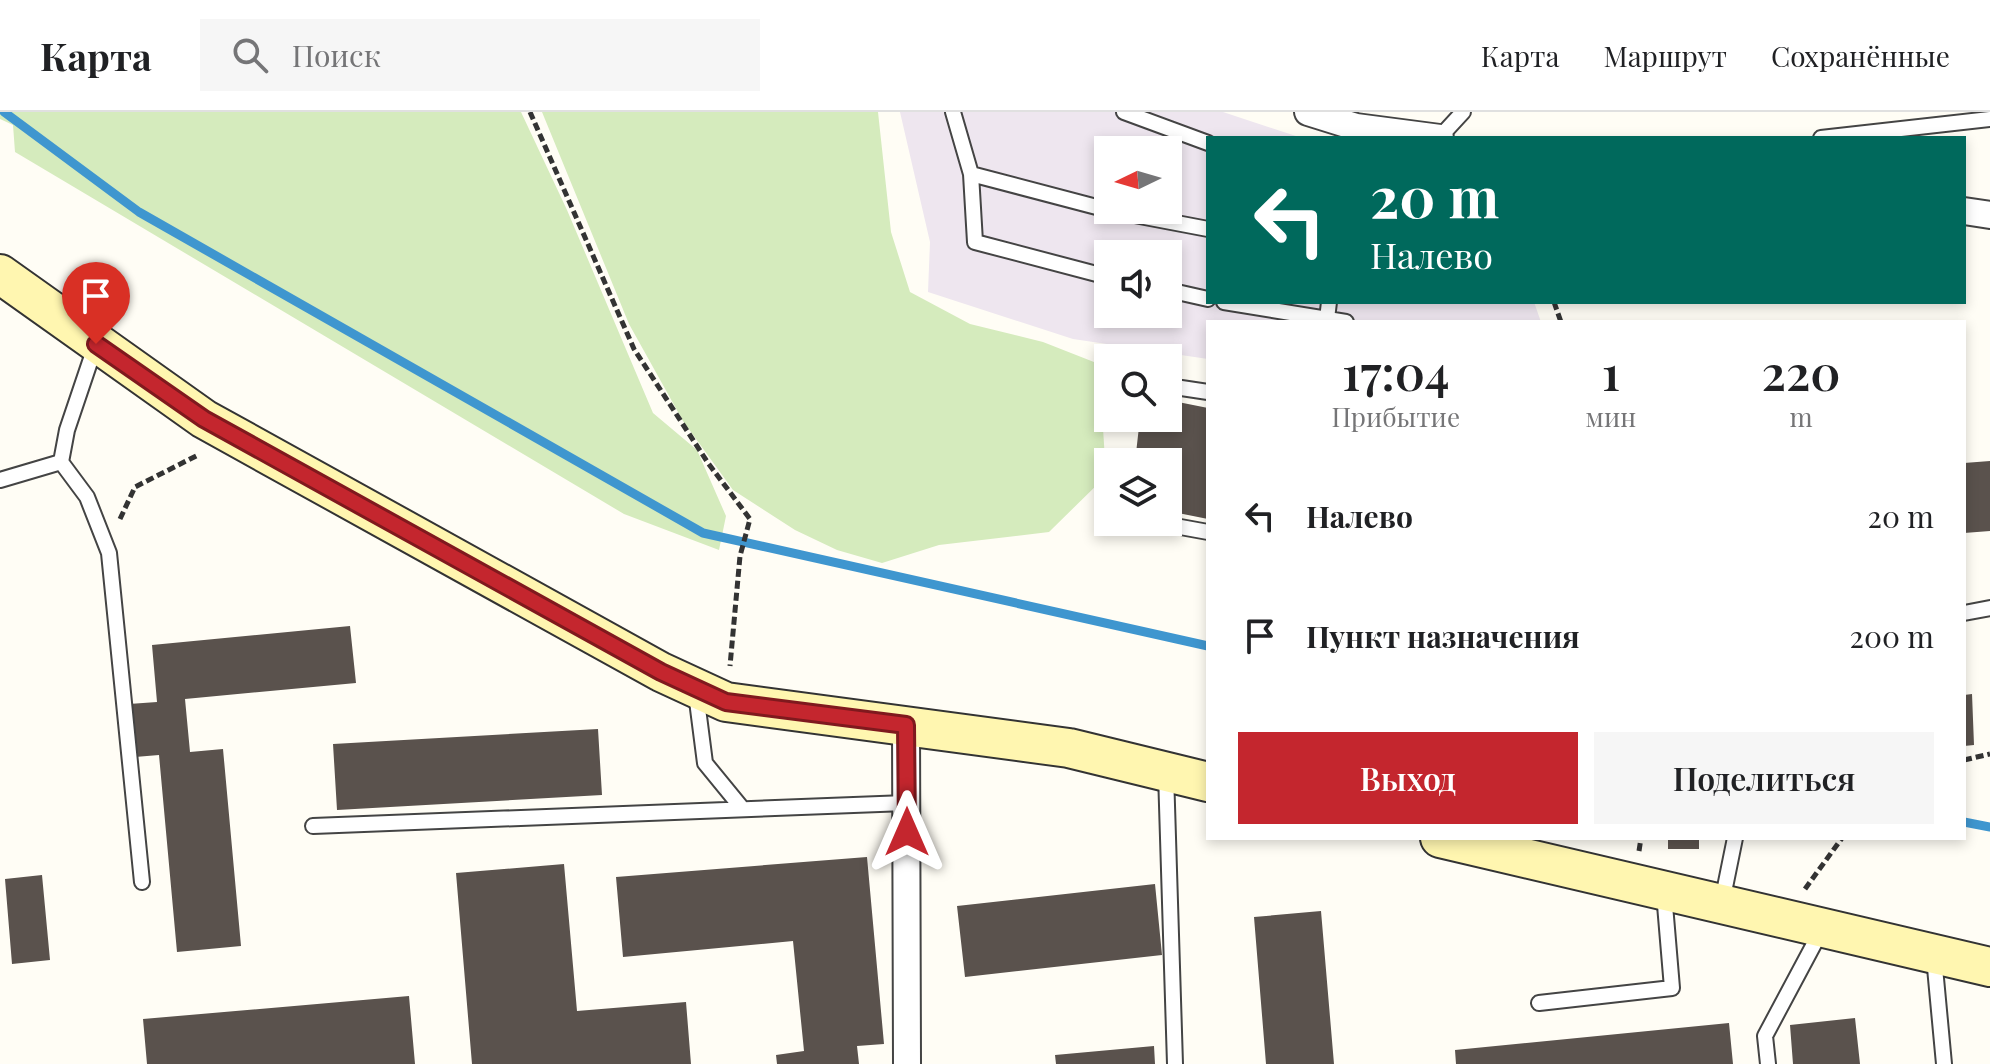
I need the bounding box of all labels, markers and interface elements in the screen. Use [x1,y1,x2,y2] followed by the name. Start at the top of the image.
[200,19,760,91] search box
[40,30,152,81] text: Карта
[228,33,272,77] icon: search
[292,35,381,75] text: Поиск
[1481,37,1559,74] text: Карта
[1603,37,1727,74] text: Маршрут
[1771,37,1950,74] text: Сохранённые
[1094,136,1182,224] north arrow
[1094,136,1182,536] map controls
[1370,158,1499,233] text: 20 m
[1238,168,1342,272] icon: left
[1370,230,1493,278] text: Налево
[1094,240,1182,328] button: sound
[62,262,130,344] pin
[74,274,118,318] icon: arrive
[1342,339,1449,403] text: 17:04
[1602,339,1620,403] text: 1
[1761,339,1841,403] text: 220
[1094,344,1182,432] button: search
[1331,399,1460,434] text: Прибытие
[1585,399,1636,434] text: мин
[1789,399,1813,434] text: m
[1094,448,1182,536] button: layers
[1238,494,1282,538] icon: left
[1306,496,1413,536] text: Налево
[1868,496,1934,536] text: 20 m
[1238,614,1282,658] icon: arrive
[1306,616,1580,656] text: Пункт назначения
[1850,616,1934,656] text: 200 m
[1238,732,1578,824] button: Выход
[1594,732,1934,824] button: Поделиться
[865,790,949,874] position arrow

